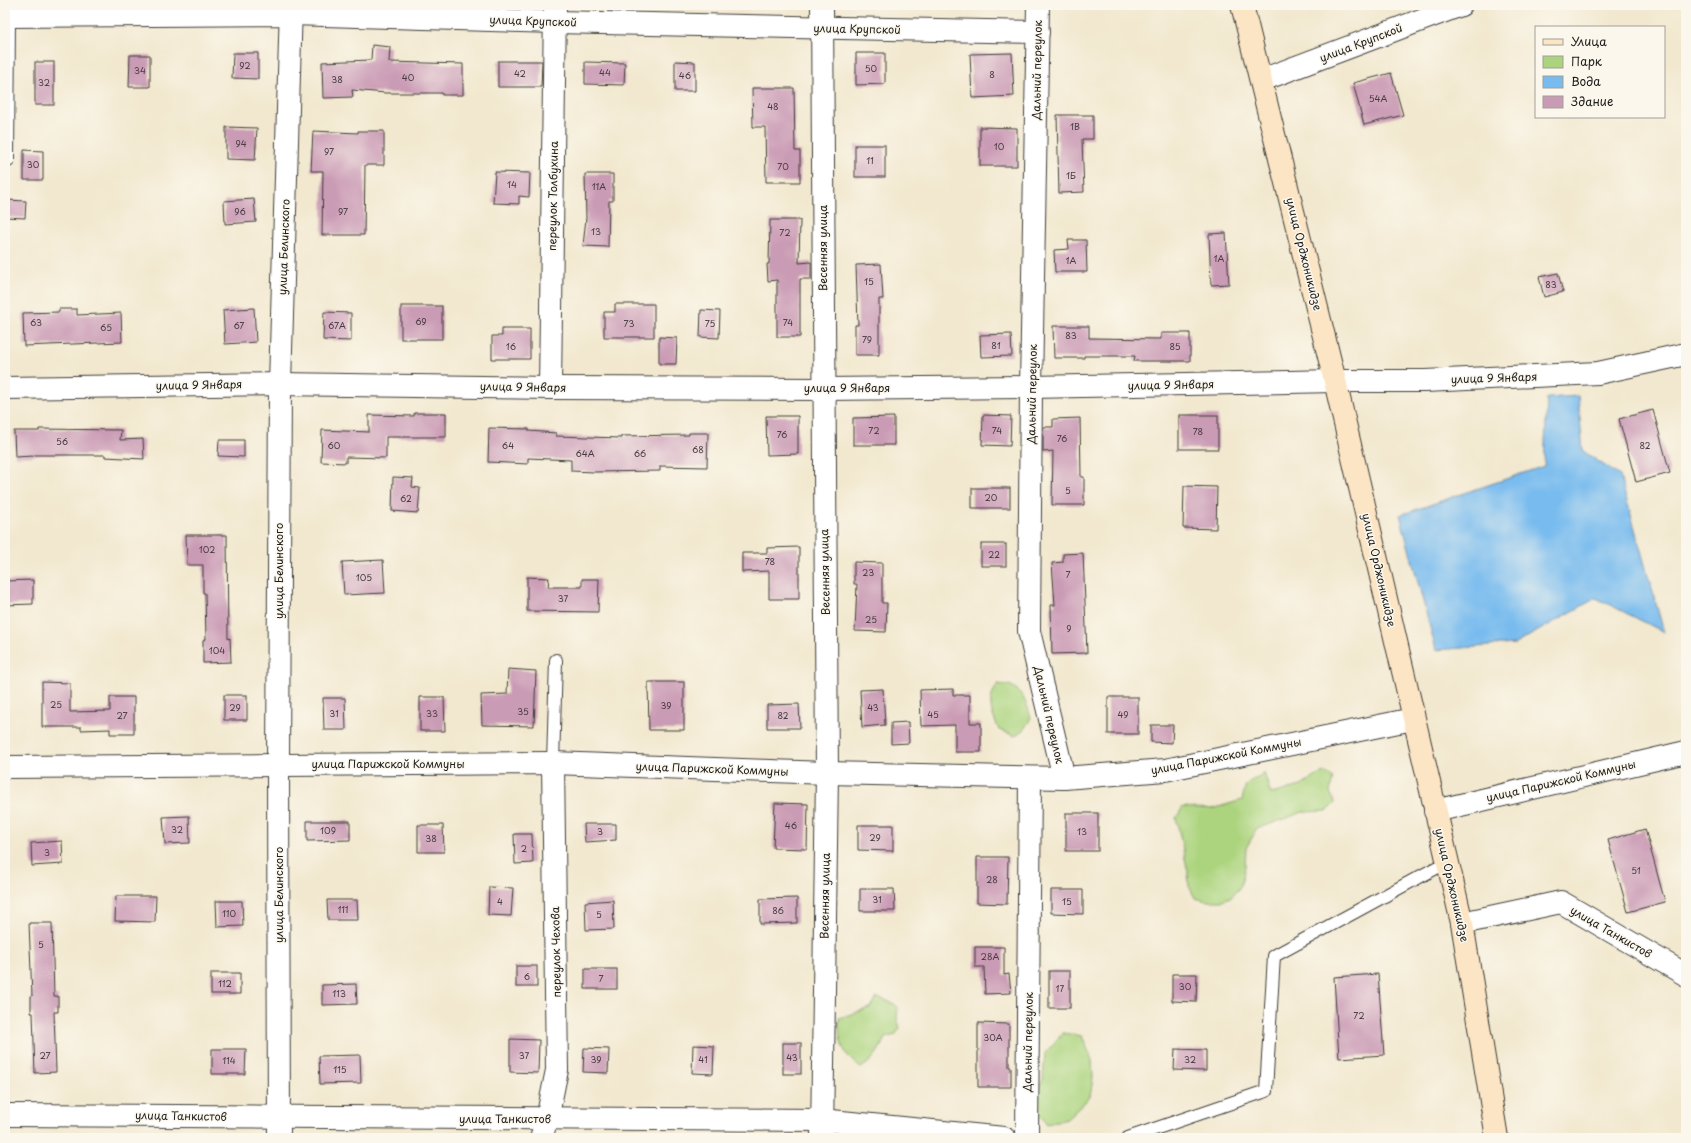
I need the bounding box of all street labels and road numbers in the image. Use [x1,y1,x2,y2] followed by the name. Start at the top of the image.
[489,10,577,31] street label: улица Крупской
[813,19,901,38] street label: улица Крупской
[1317,19,1405,66] street label: улица Крупской
[1027,20,1046,121] street label: Дальний переулок
[543,141,562,251] street label: переулок Толбухина
[1282,195,1327,312] street label: улица Орджоникидзе
[273,199,294,295] street label: улица Белинского
[814,205,831,291] street label: Весенняя улица
[1022,344,1041,445] street label: Дальний переулок
[1450,367,1538,388] street label: улица 9 Января
[156,375,242,394] street label: улица 9 Января
[1128,375,1214,394] street label: улица 9 Января
[480,377,566,396] street label: улица 9 Января
[804,379,890,396] street label: улица 9 Января
[1358,511,1401,628] street label: улица Орджоникидзе
[270,523,287,619] street label: улица Белинского
[815,529,834,615] street label: Весенняя улица
[1030,663,1069,766] street label: Дальний переулок
[1149,733,1303,778] street label: улица Парижской Коммуны
[312,755,465,772] street label: улица Парижской Коммуны
[1484,755,1637,806] street label: улица Парижской Коммуны
[635,757,789,780] street label: улица Парижской Коммуны
[1431,826,1474,943] street label: улица Орджоникидзе
[270,847,287,943] street label: улица Белинского
[815,853,834,939] street label: Весенняя улица
[1567,901,1655,962] street label: улица Танкистов
[546,906,565,998] street label: переулок Чехова
[1018,992,1037,1093] street label: Дальний переулок
[135,1106,227,1125] street label: улица Танкистов
[459,1110,551,1127] street label: улица Танкистов

